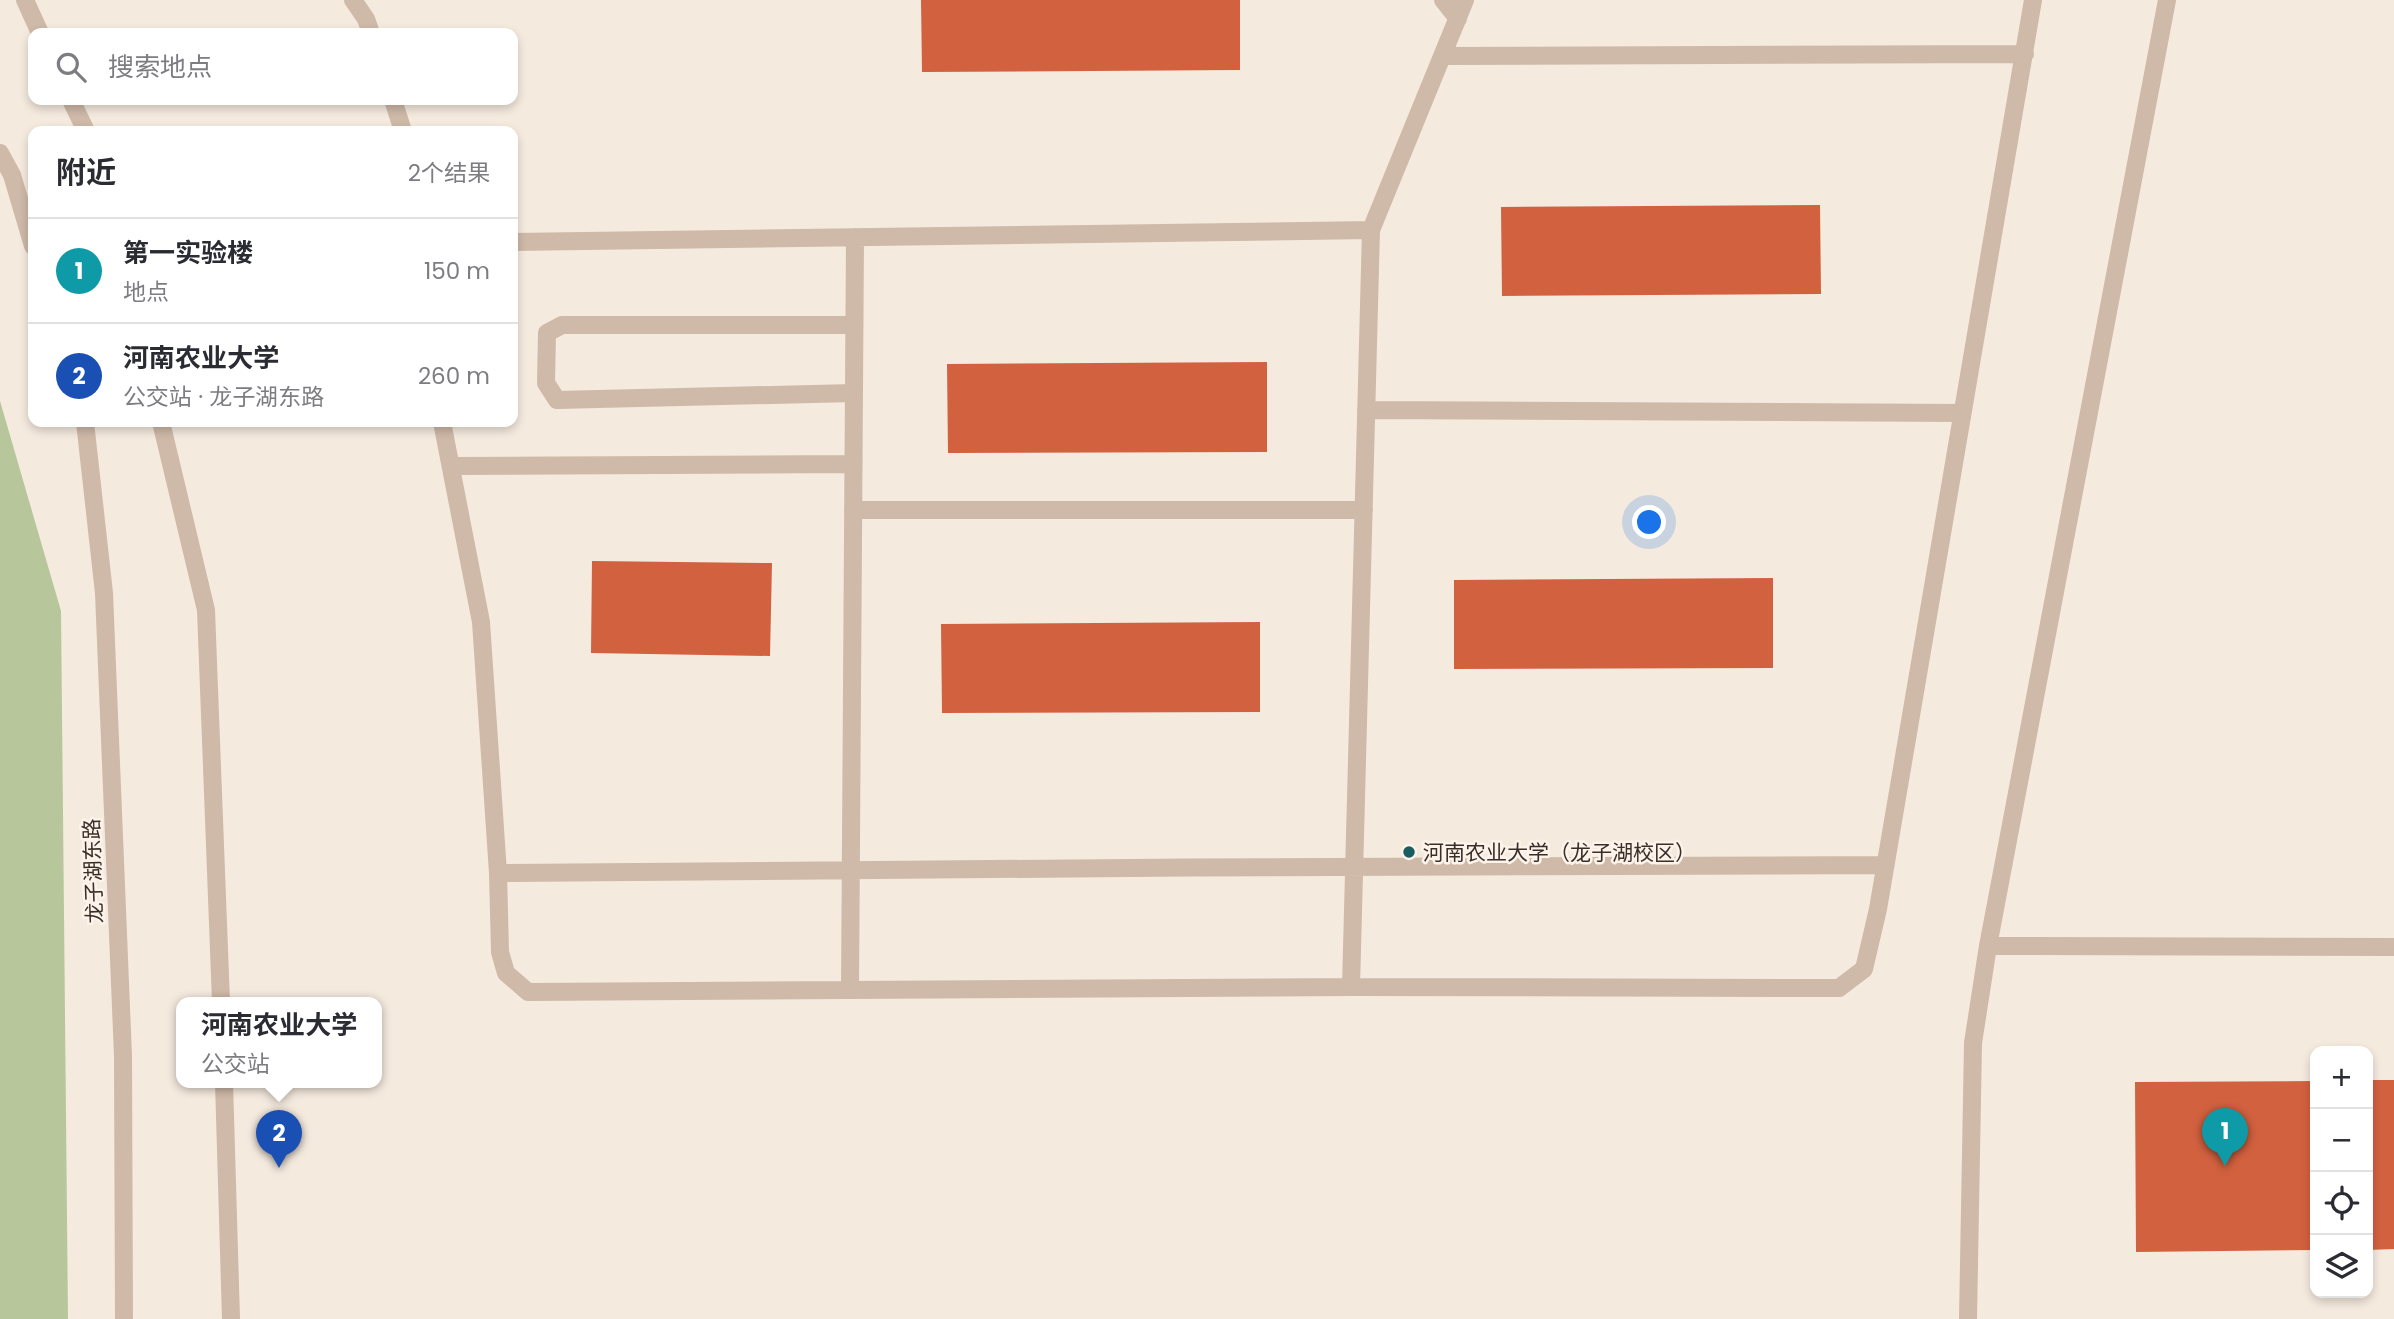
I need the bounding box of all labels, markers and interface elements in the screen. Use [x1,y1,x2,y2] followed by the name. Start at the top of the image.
[28,28,518,105] search box
[52,48,90,86] icon: search
[108,49,212,85] text: 搜索地点
[56,151,116,194] text: 附近
[408,157,490,189] text: 2个结果
[123,235,253,271] text: 第一实验楼
[75,255,83,287] text: 1
[424,255,490,287] text: 150 m
[123,276,169,308] text: 地点
[123,340,279,376] text: 河南农业大学
[72,360,86,392] text: 2
[418,360,490,392] text: 260 m
[123,381,324,413] text: 公交站 · 龙子湖东路
[1632,505,1666,539] your location
[77,818,109,924] street label: 龙子湖东路
[1423,838,1696,867] place label: 河南农业大学（龙子湖校区）
[1401,844,1417,860] marker: 河南农业大学（龙子湖校区）
[176,997,382,1088] popup
[201,1007,357,1043] text: 河南农业大学
[2310,1046,2373,1298] map controls
[2310,1046,2373,1109] button: +
[201,1048,270,1080] text: 公交站
[2202,1108,2248,1166] pin: 1
[2310,1109,2373,1172] button: −
[256,1110,302,1168] pin: 2
[2310,1172,2373,1235] button: locate
[2310,1235,2373,1298] button: layers

